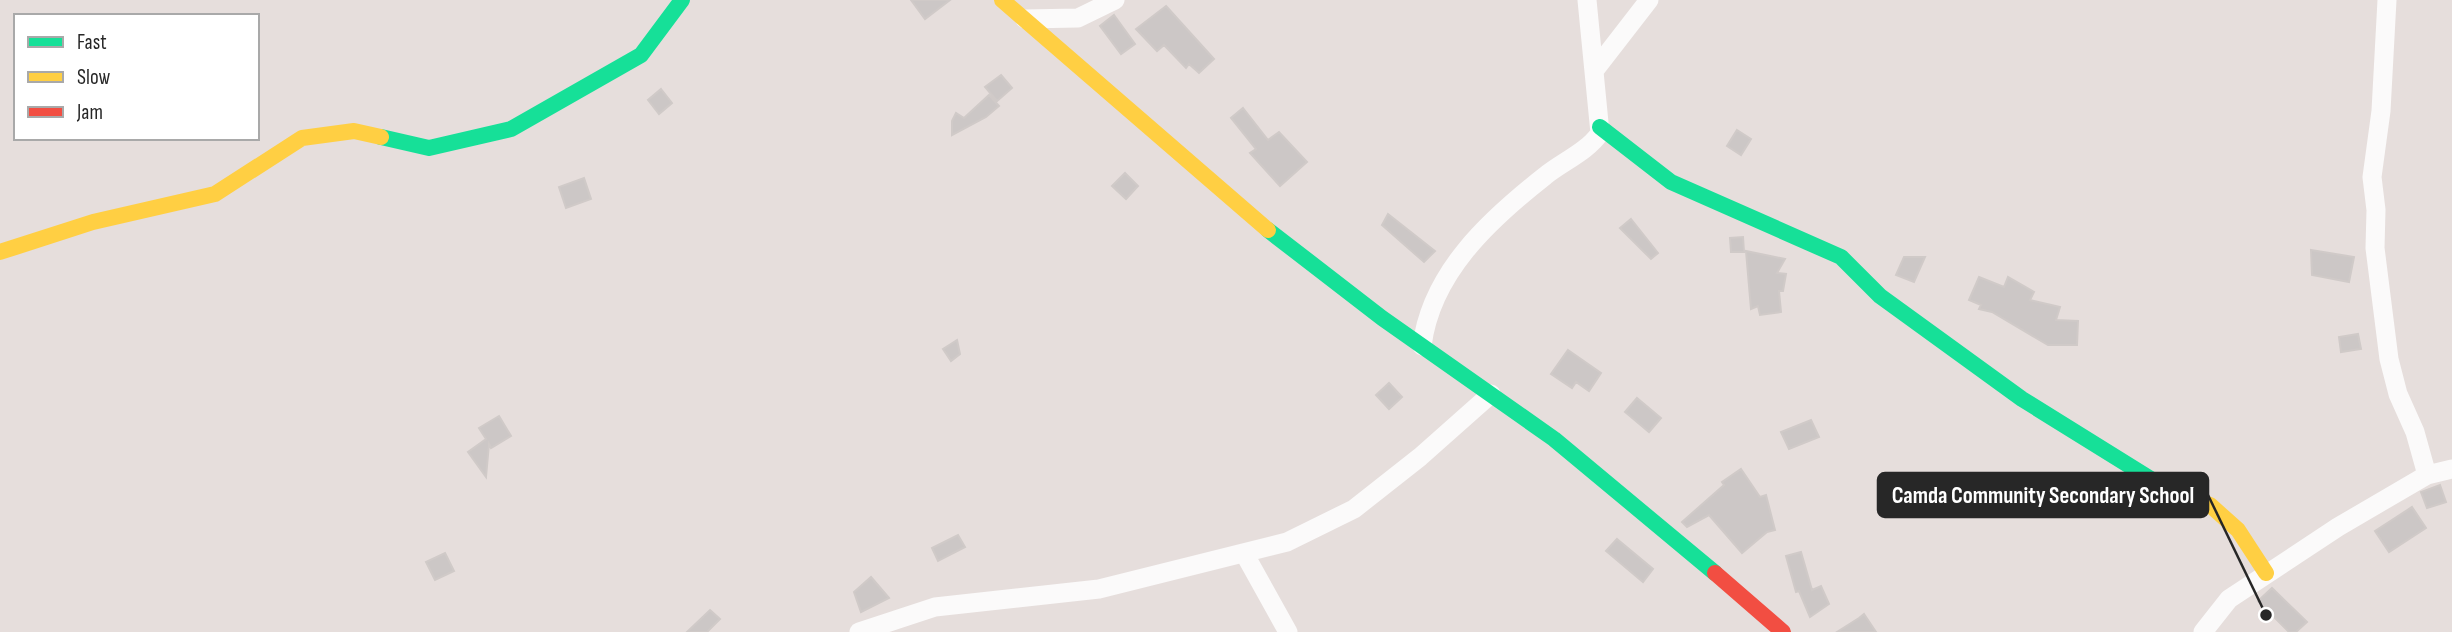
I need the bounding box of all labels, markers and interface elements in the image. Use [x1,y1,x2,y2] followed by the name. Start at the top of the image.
[14,14,259,140] legend
[77,30,107,55] text: Fast
[77,65,111,90] text: Slow
[76,100,103,125] text: Jam
[1878,473,2208,517] callout: Camda Community Secondary School
[1892,482,2194,510] text: Camda Community Secondary School

